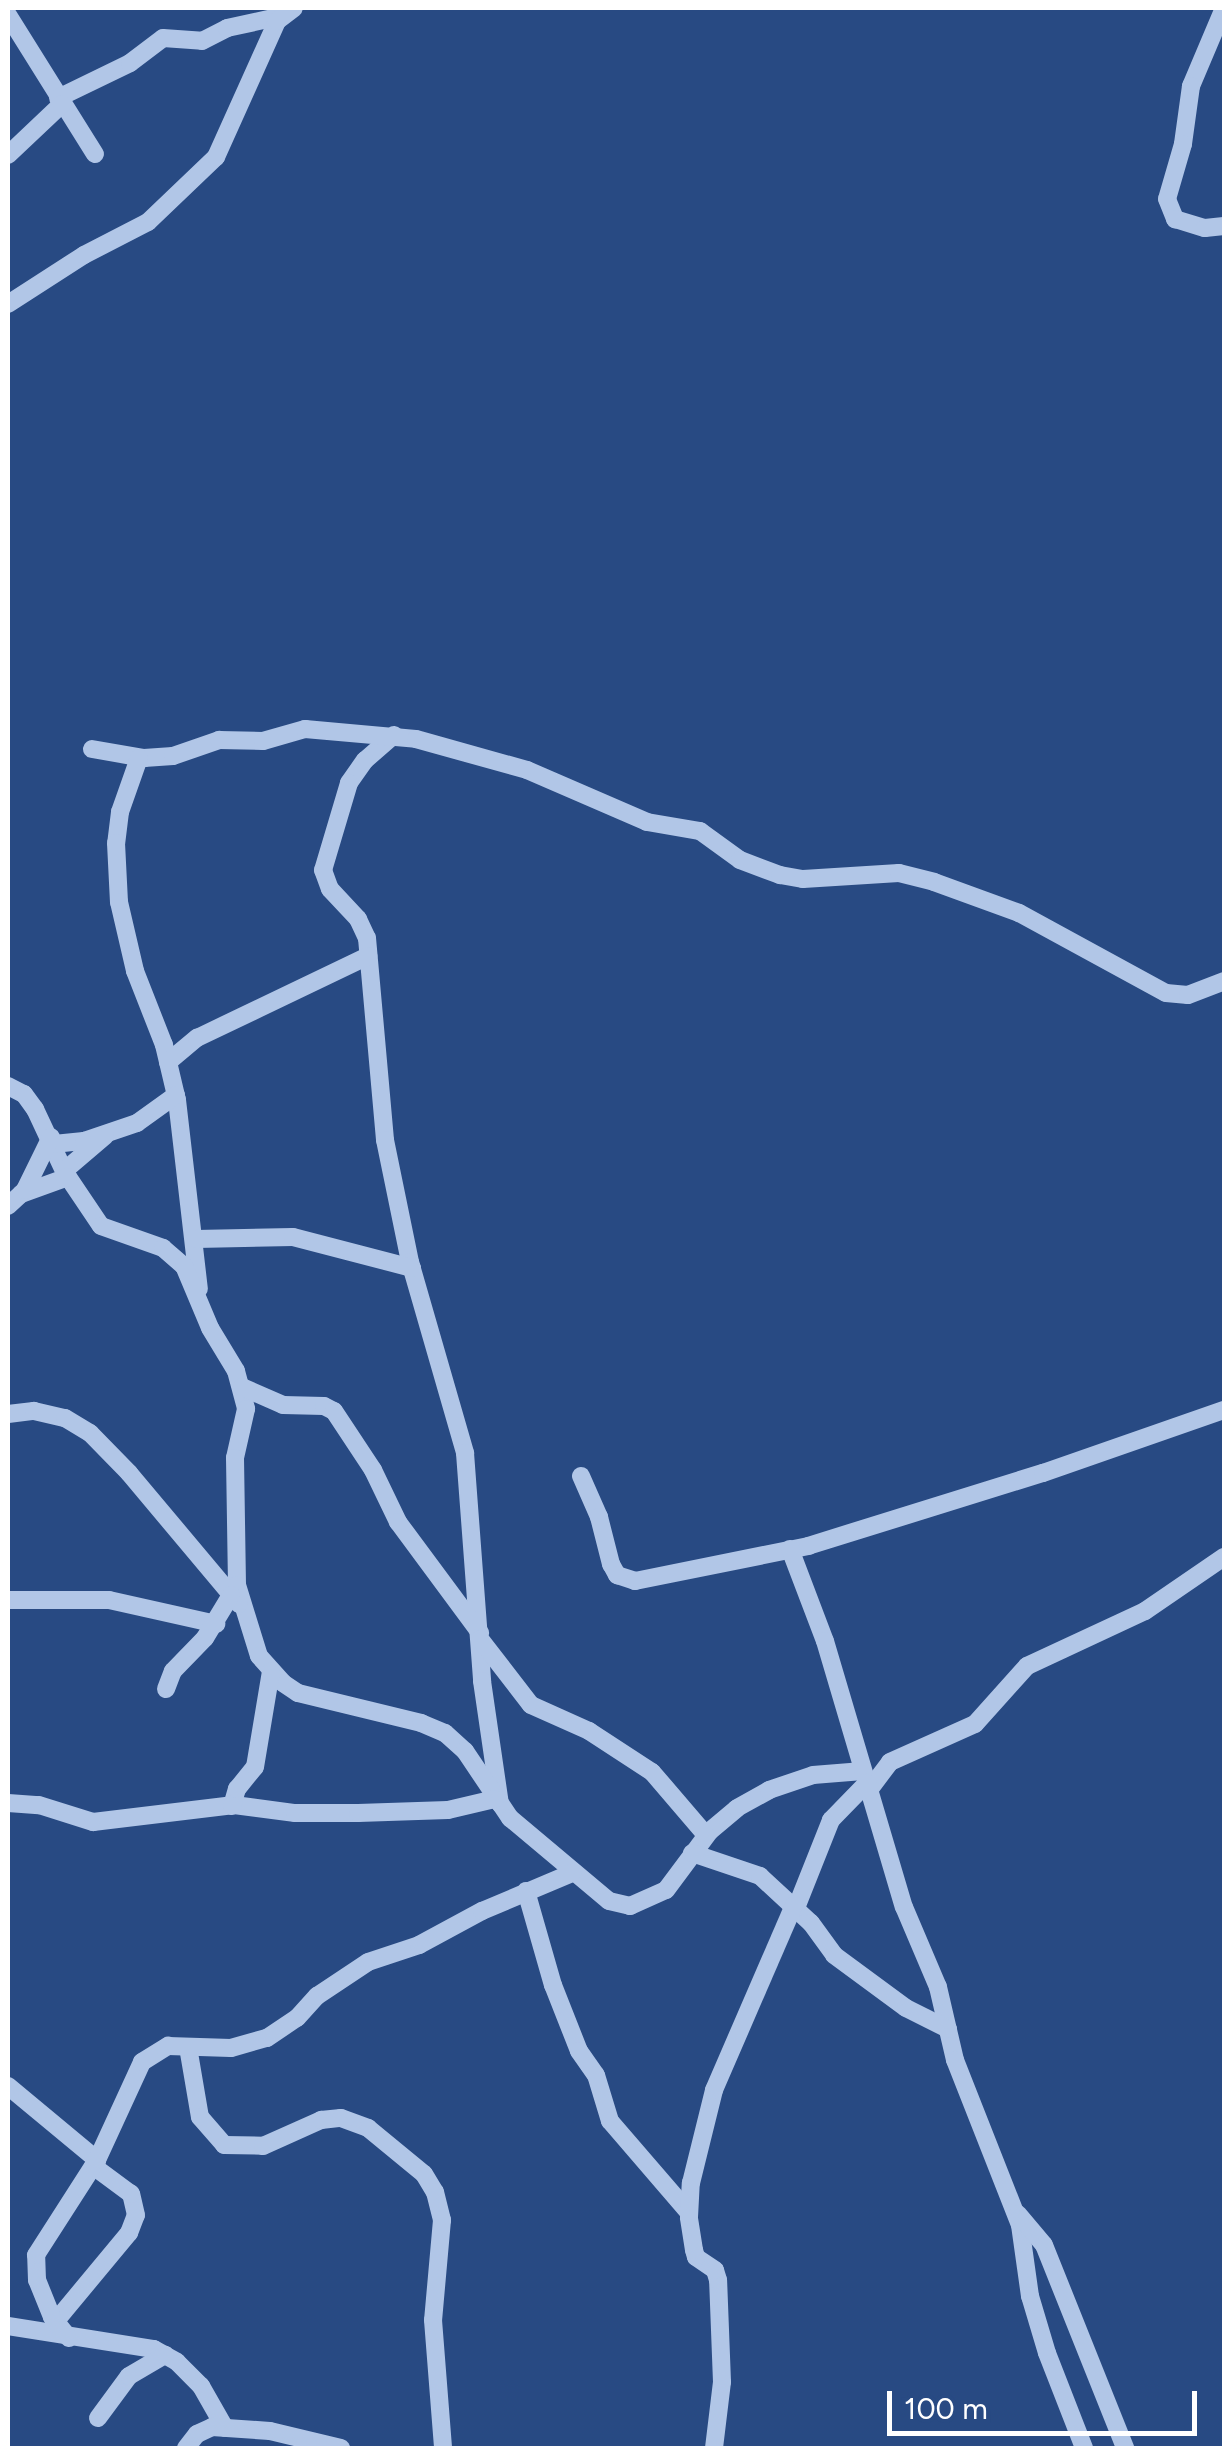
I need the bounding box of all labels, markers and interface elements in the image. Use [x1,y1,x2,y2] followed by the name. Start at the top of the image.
[892,2371,1202,2433] scale bar
[904,2390,988,2427] text: 100 m

